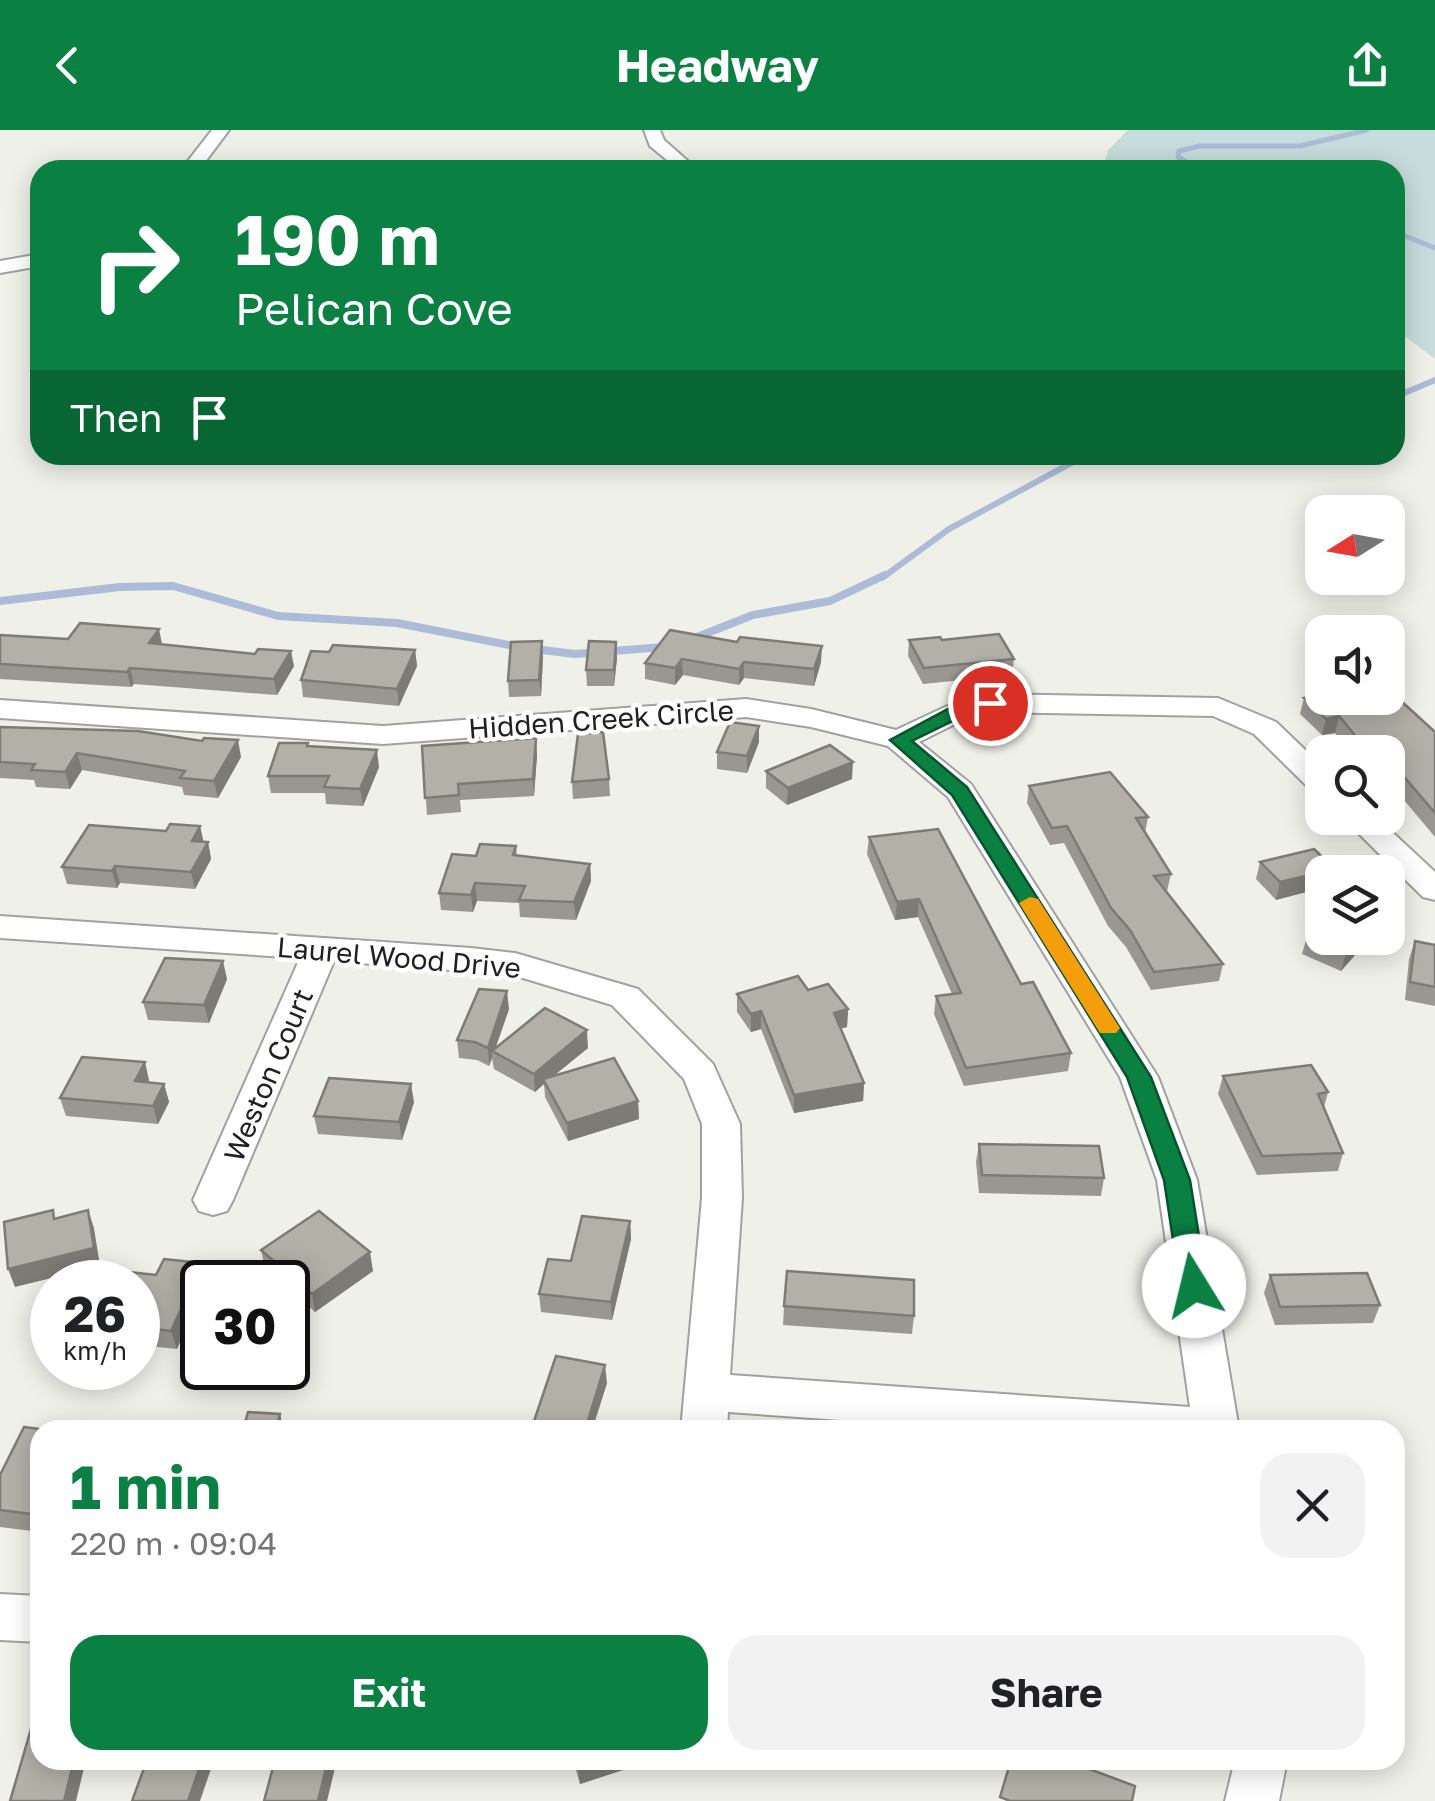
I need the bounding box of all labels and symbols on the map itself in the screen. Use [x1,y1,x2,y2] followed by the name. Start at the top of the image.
[1305,495,1405,595] north arrow
[948,661,1033,746] pin
[467,693,735,745] street label: Hidden Creek Circle
[276,930,522,984] street label: Laurel Wood Drive
[217,984,319,1166] street label: Weston Court
[1142,1234,1246,1338] position arrow
[180,1260,310,1390] speed limit sign: 30

